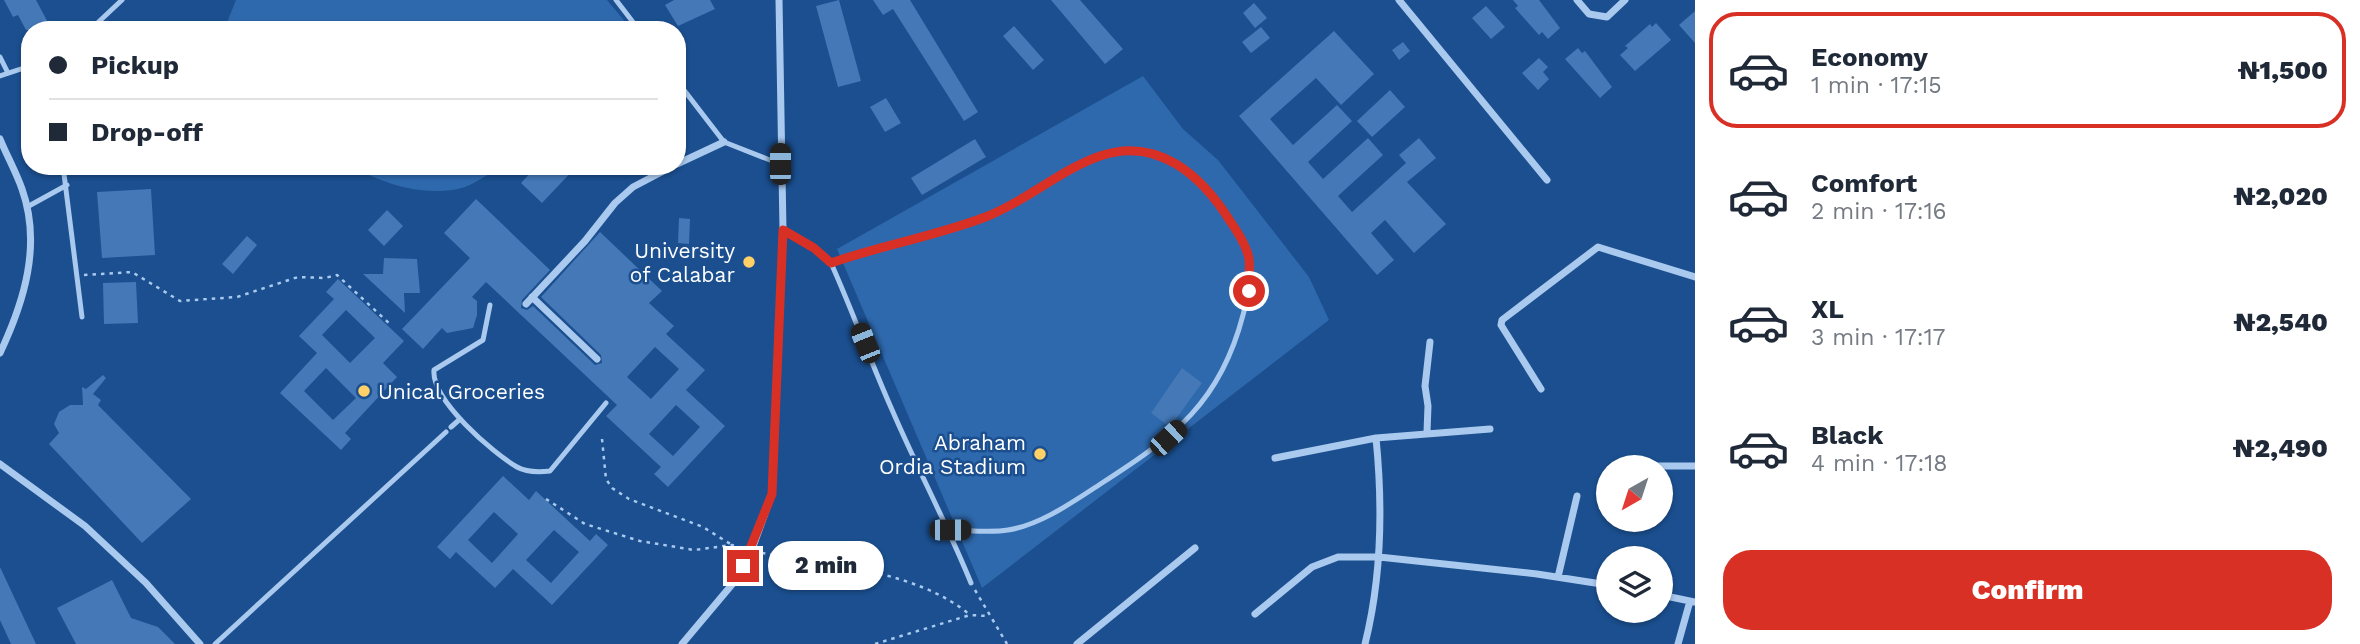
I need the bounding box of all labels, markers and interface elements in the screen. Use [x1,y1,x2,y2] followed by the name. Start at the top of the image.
[1727,39,1790,102] icon: car
[1811,42,1928,72] text: Economy
[91,50,179,80] text: Pickup
[2238,55,2328,85] text: ₦1,500
[1811,72,1942,99] text: 1 min · 17:15
[91,117,203,147] text: Drop-off
[770,143,791,185] car
[1727,165,1790,228] icon: car
[1811,168,1917,198] text: Comfort
[2233,181,2328,211] text: ₦2,020
[1811,198,1947,225] text: 2 min · 17:16
[630,238,735,287] place label: University of Calabar
[741,254,757,270] marker: University of Calabar
[1233,275,1265,307] route start
[1727,291,1790,354] icon: car
[1811,294,1844,324] text: XL
[2233,307,2328,337] text: ₦2,540
[848,320,883,366] car
[1811,324,1946,351] text: 3 min · 17:17
[378,379,545,404] place label: Unical Groceries
[356,383,372,399] marker: Unical Groceries
[1146,416,1191,460] car
[1727,417,1790,480] icon: car
[1811,420,1883,450] text: Black
[879,430,1026,479] place label: Abraham Ordia Stadium
[2232,433,2328,463] text: ₦2,490
[1032,446,1048,462] marker: Abraham Ordia Stadium
[1811,450,1947,477] text: 4 min · 17:18
[1596,455,1673,532] north arrow
[1596,455,1673,623] map controls
[930,520,972,541] car
[768,542,883,590] callout: 2 min
[1596,546,1673,623] button: layers
[727,550,759,582] route end
[1723,550,2332,630] button: Confirm
[795,552,857,579] text: 2 min

